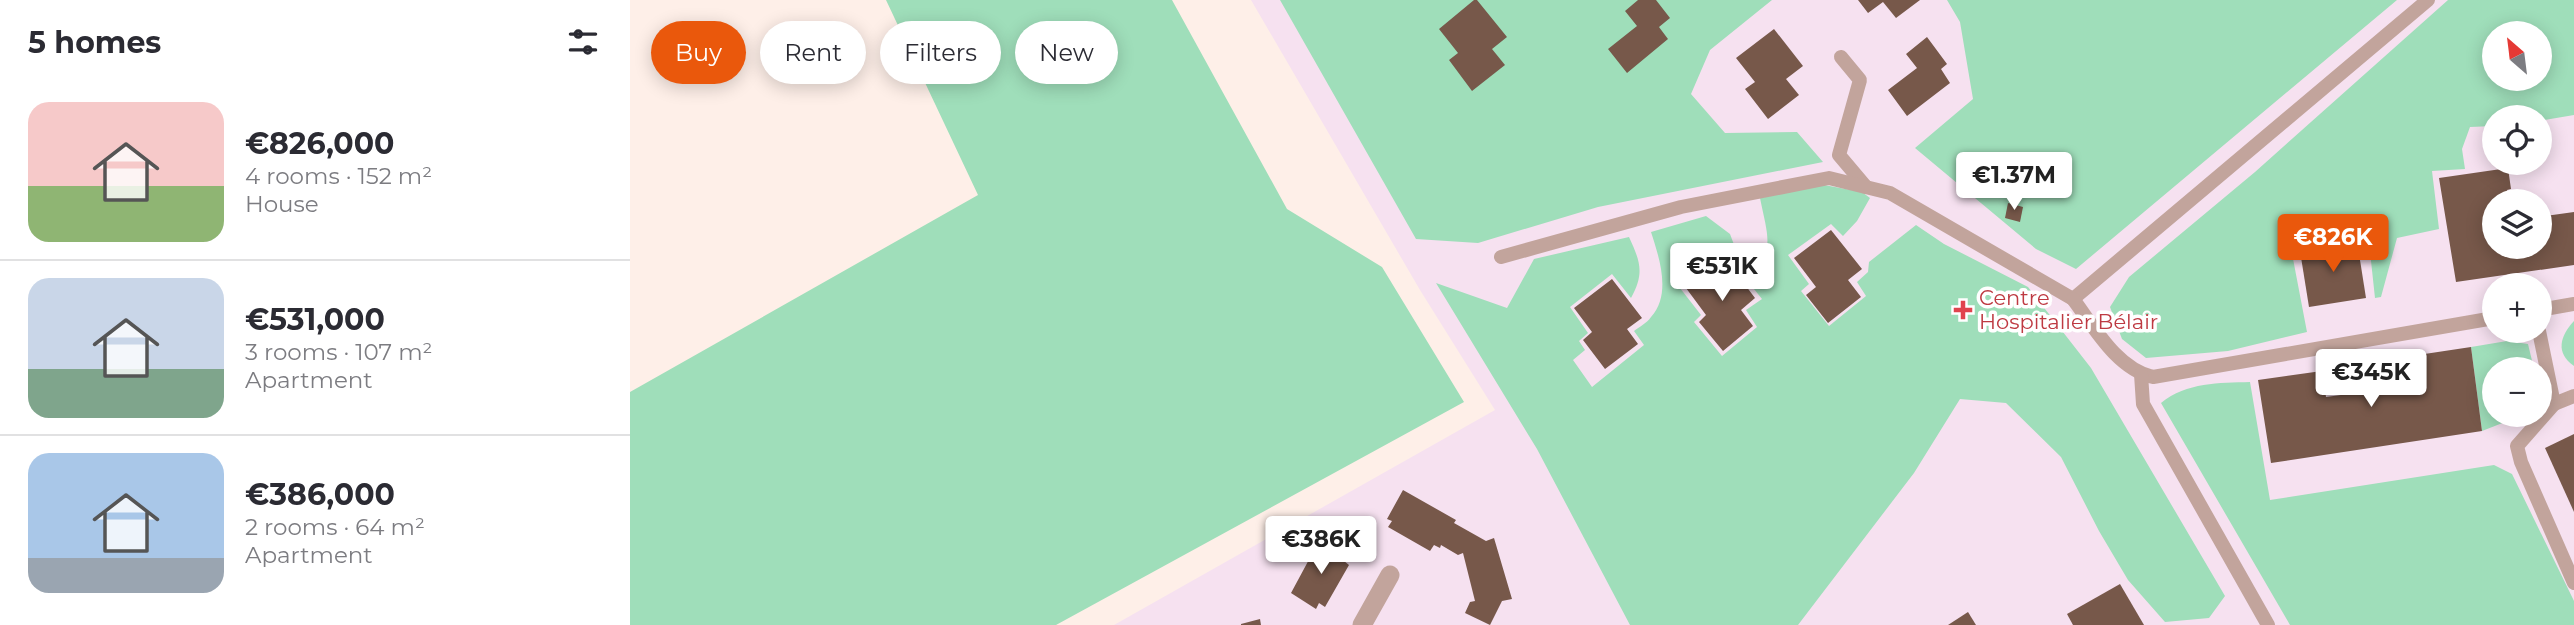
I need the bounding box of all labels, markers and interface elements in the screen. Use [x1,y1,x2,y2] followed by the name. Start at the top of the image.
[651,21,746,84] chip: Buy
[760,21,866,84] chip: Rent
[880,21,1001,84] chip: Filters
[1015,21,1118,84] chip: New
[2482,21,2552,91] north arrow
[2482,21,2552,427] map controls
[564,23,602,61] icon: filters
[28,24,161,61] text: 5 homes
[2482,105,2552,175] button: locate
[245,125,394,162] text: €826,000
[84,130,168,214] icon: home
[1957,152,2071,212] pin: €1.37M
[1972,161,2056,189] text: €1.37M
[245,162,432,190] text: 4 rooms · 152 m²
[2482,189,2552,259] button: layers
[245,190,319,218] text: House
[2284,215,2382,274] pin: €826K
[2294,223,2372,251] text: €826K
[1673,244,1771,303] pin: €531K
[1686,252,1758,280] text: €531K
[2482,273,2552,343] button: +
[1979,285,2158,334] place label: Centre Hospitalier Bélair
[1953,300,1973,320] marker: Centre Hospitalier Bélair
[245,301,385,338] text: €531,000
[84,306,168,390] icon: home
[245,338,432,366] text: 3 rooms · 107 m²
[2322,350,2420,409] pin: €345K
[2482,357,2552,427] button: −
[2332,358,2410,386] text: €345K
[245,366,373,394] text: Apartment
[245,476,395,513] text: €386,000
[84,481,168,565] icon: home
[245,513,425,541] text: 2 rooms · 64 m²
[1272,516,1370,576] pin: €386K
[1281,525,1361,553] text: €386K
[245,541,373,569] text: Apartment

